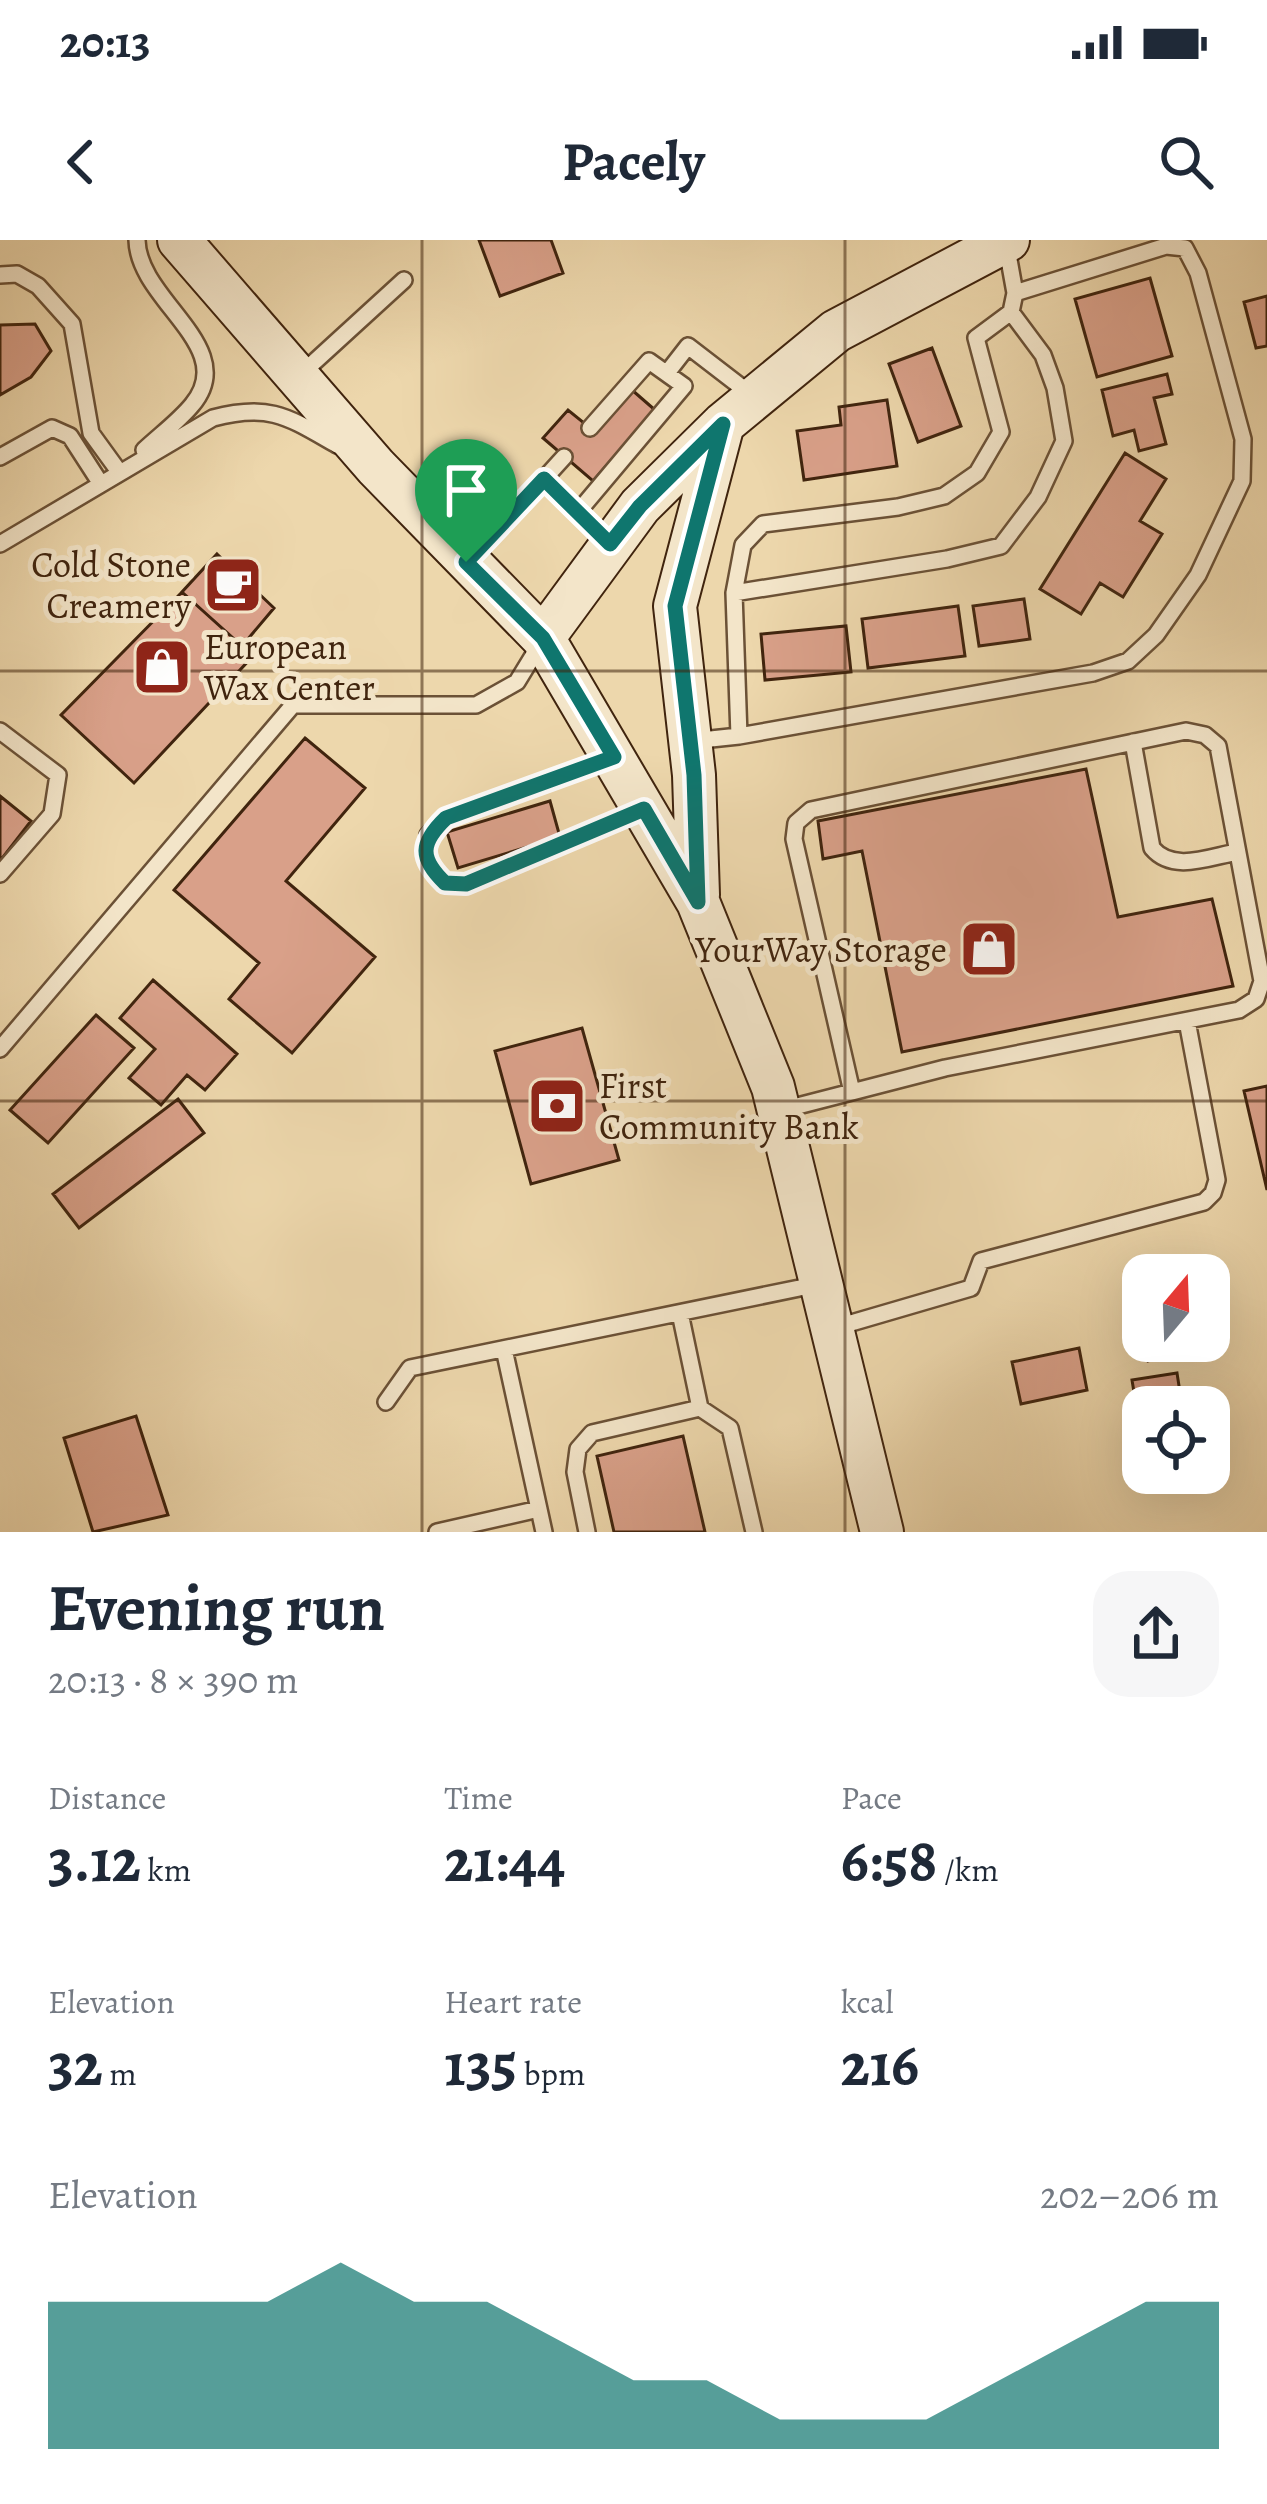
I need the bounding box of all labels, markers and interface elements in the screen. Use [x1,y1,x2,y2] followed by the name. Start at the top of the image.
[60,11,151,73] text: 20:13
[562,125,705,199] text: Pacely
[48,129,114,195] icon: back
[1153,129,1219,195] icon: search
[415,439,517,562] pin
[433,457,499,523] icon: arrive
[31,540,192,630] place label: Cold Stone Creamery
[202,554,264,616] cafe icon: Cold Stone Creamery
[203,622,375,712] place label: European Wax Center
[131,636,193,698] shop icon: European Wax Center
[958,918,1020,980] shop icon: YourWay Storage
[694,925,947,974] place label: YourWay Storage
[599,1061,859,1151] place label: First Community Bank
[526,1075,588,1137] bank icon: First Community Bank
[1122,1254,1230,1362] north arrow
[1122,1254,1230,1494] map controls
[1122,1386,1230,1494] button: locate
[48,1563,385,1653] text: Evening run
[1093,1571,1219,1697] button: share
[48,1653,298,1706] text: 20:13 · 8 × 390 m
[48,1775,166,1820] text: Distance
[444,1775,513,1820] text: Time
[841,1775,902,1820] text: Pace
[48,1820,141,1902] text: 3.12
[444,1820,565,1902] text: 21:44
[841,1820,937,1902] text: 6:58
[141,1847,191,1892] text: km
[937,1847,999,1892] text: /km
[48,1979,175,2024] text: Elevation
[444,1979,582,2024] text: Heart rate
[841,1979,894,2024] text: kcal
[48,2024,103,2106] text: 32
[444,2024,517,2106] text: 135
[841,2024,919,2106] text: 216
[103,2051,137,2096] text: m
[517,2051,585,2096] text: bpm
[48,2168,198,2221] text: Elevation
[1040,2168,1219,2221] text: 202–206 m

